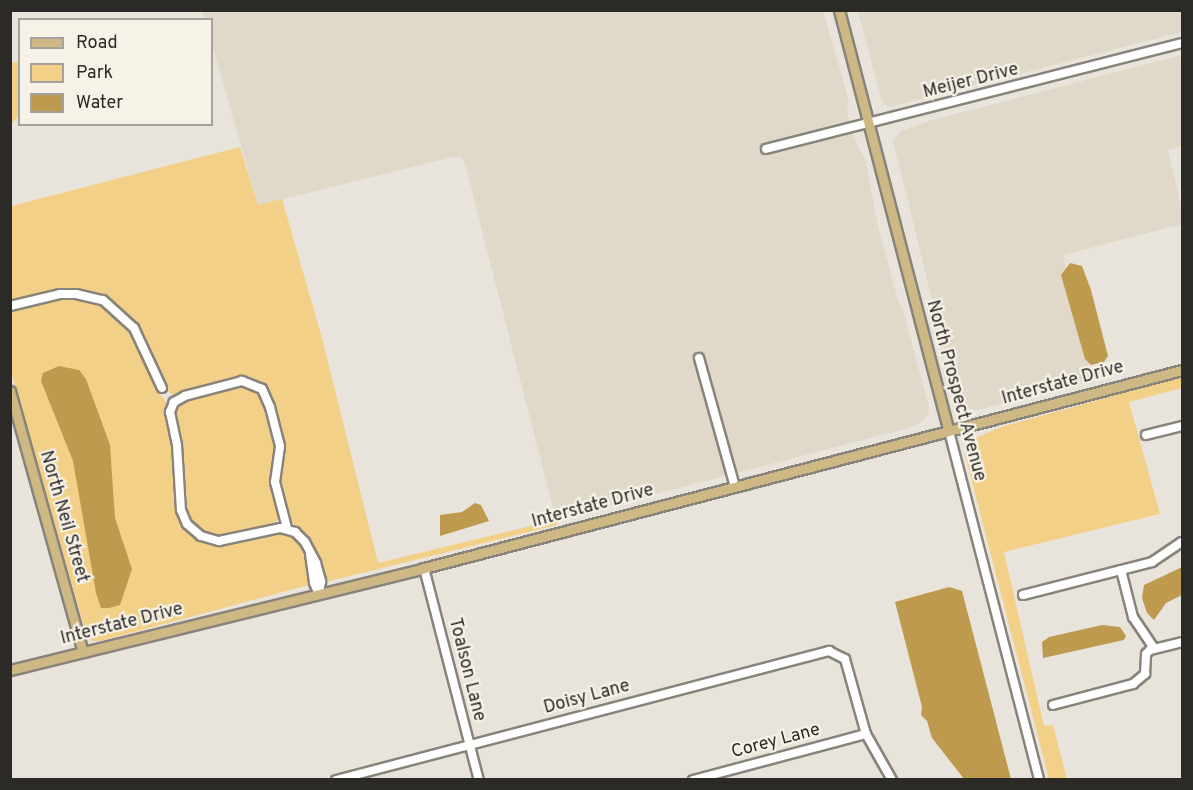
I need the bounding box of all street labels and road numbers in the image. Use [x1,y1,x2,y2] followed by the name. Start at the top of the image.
[921,60,1021,104] street label: Meijer Drive
[920,298,990,484] street label: North Prospect Avenue
[1000,357,1126,411] street label: Interstate Drive
[34,448,92,586] street label: North Neil Street
[530,480,656,534] street label: Interstate Drive
[58,599,186,651] street label: Interstate Drive
[443,616,489,724] street label: Toalson Lane
[541,676,633,720] street label: Doisy Lane
[729,720,823,764] street label: Corey Lane

